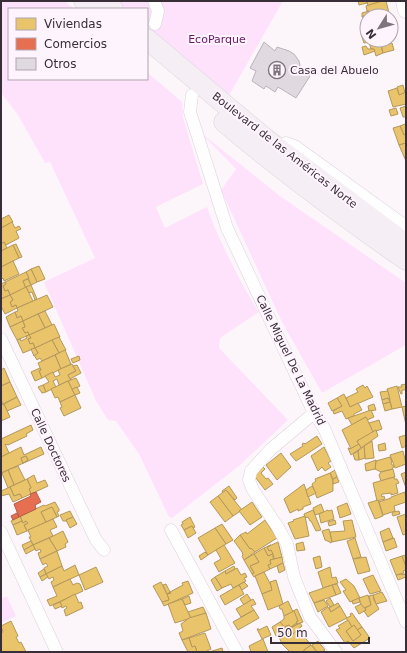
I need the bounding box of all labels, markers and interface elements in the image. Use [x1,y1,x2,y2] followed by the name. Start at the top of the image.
[8,8,148,80] legend
[359,8,399,48] north arrow
[44,17,102,31] text: Viviendas
[363,26,379,41] text: N
[188,33,246,46] park label: EcoParque
[44,37,107,51] text: Comercios
[44,57,76,71] text: Otros
[267,60,287,80] building icon: Casa del Abuelo
[290,64,379,77] place label: Casa del Abuelo
[210,90,360,211] street label: Boulevard de las Américas Norte
[253,293,328,428] street label: Calle Miguel De La Madrid
[28,406,73,484] street label: Calle Doctores
[271,619,369,645] scale bar
[277,626,308,640] text: 50 m

